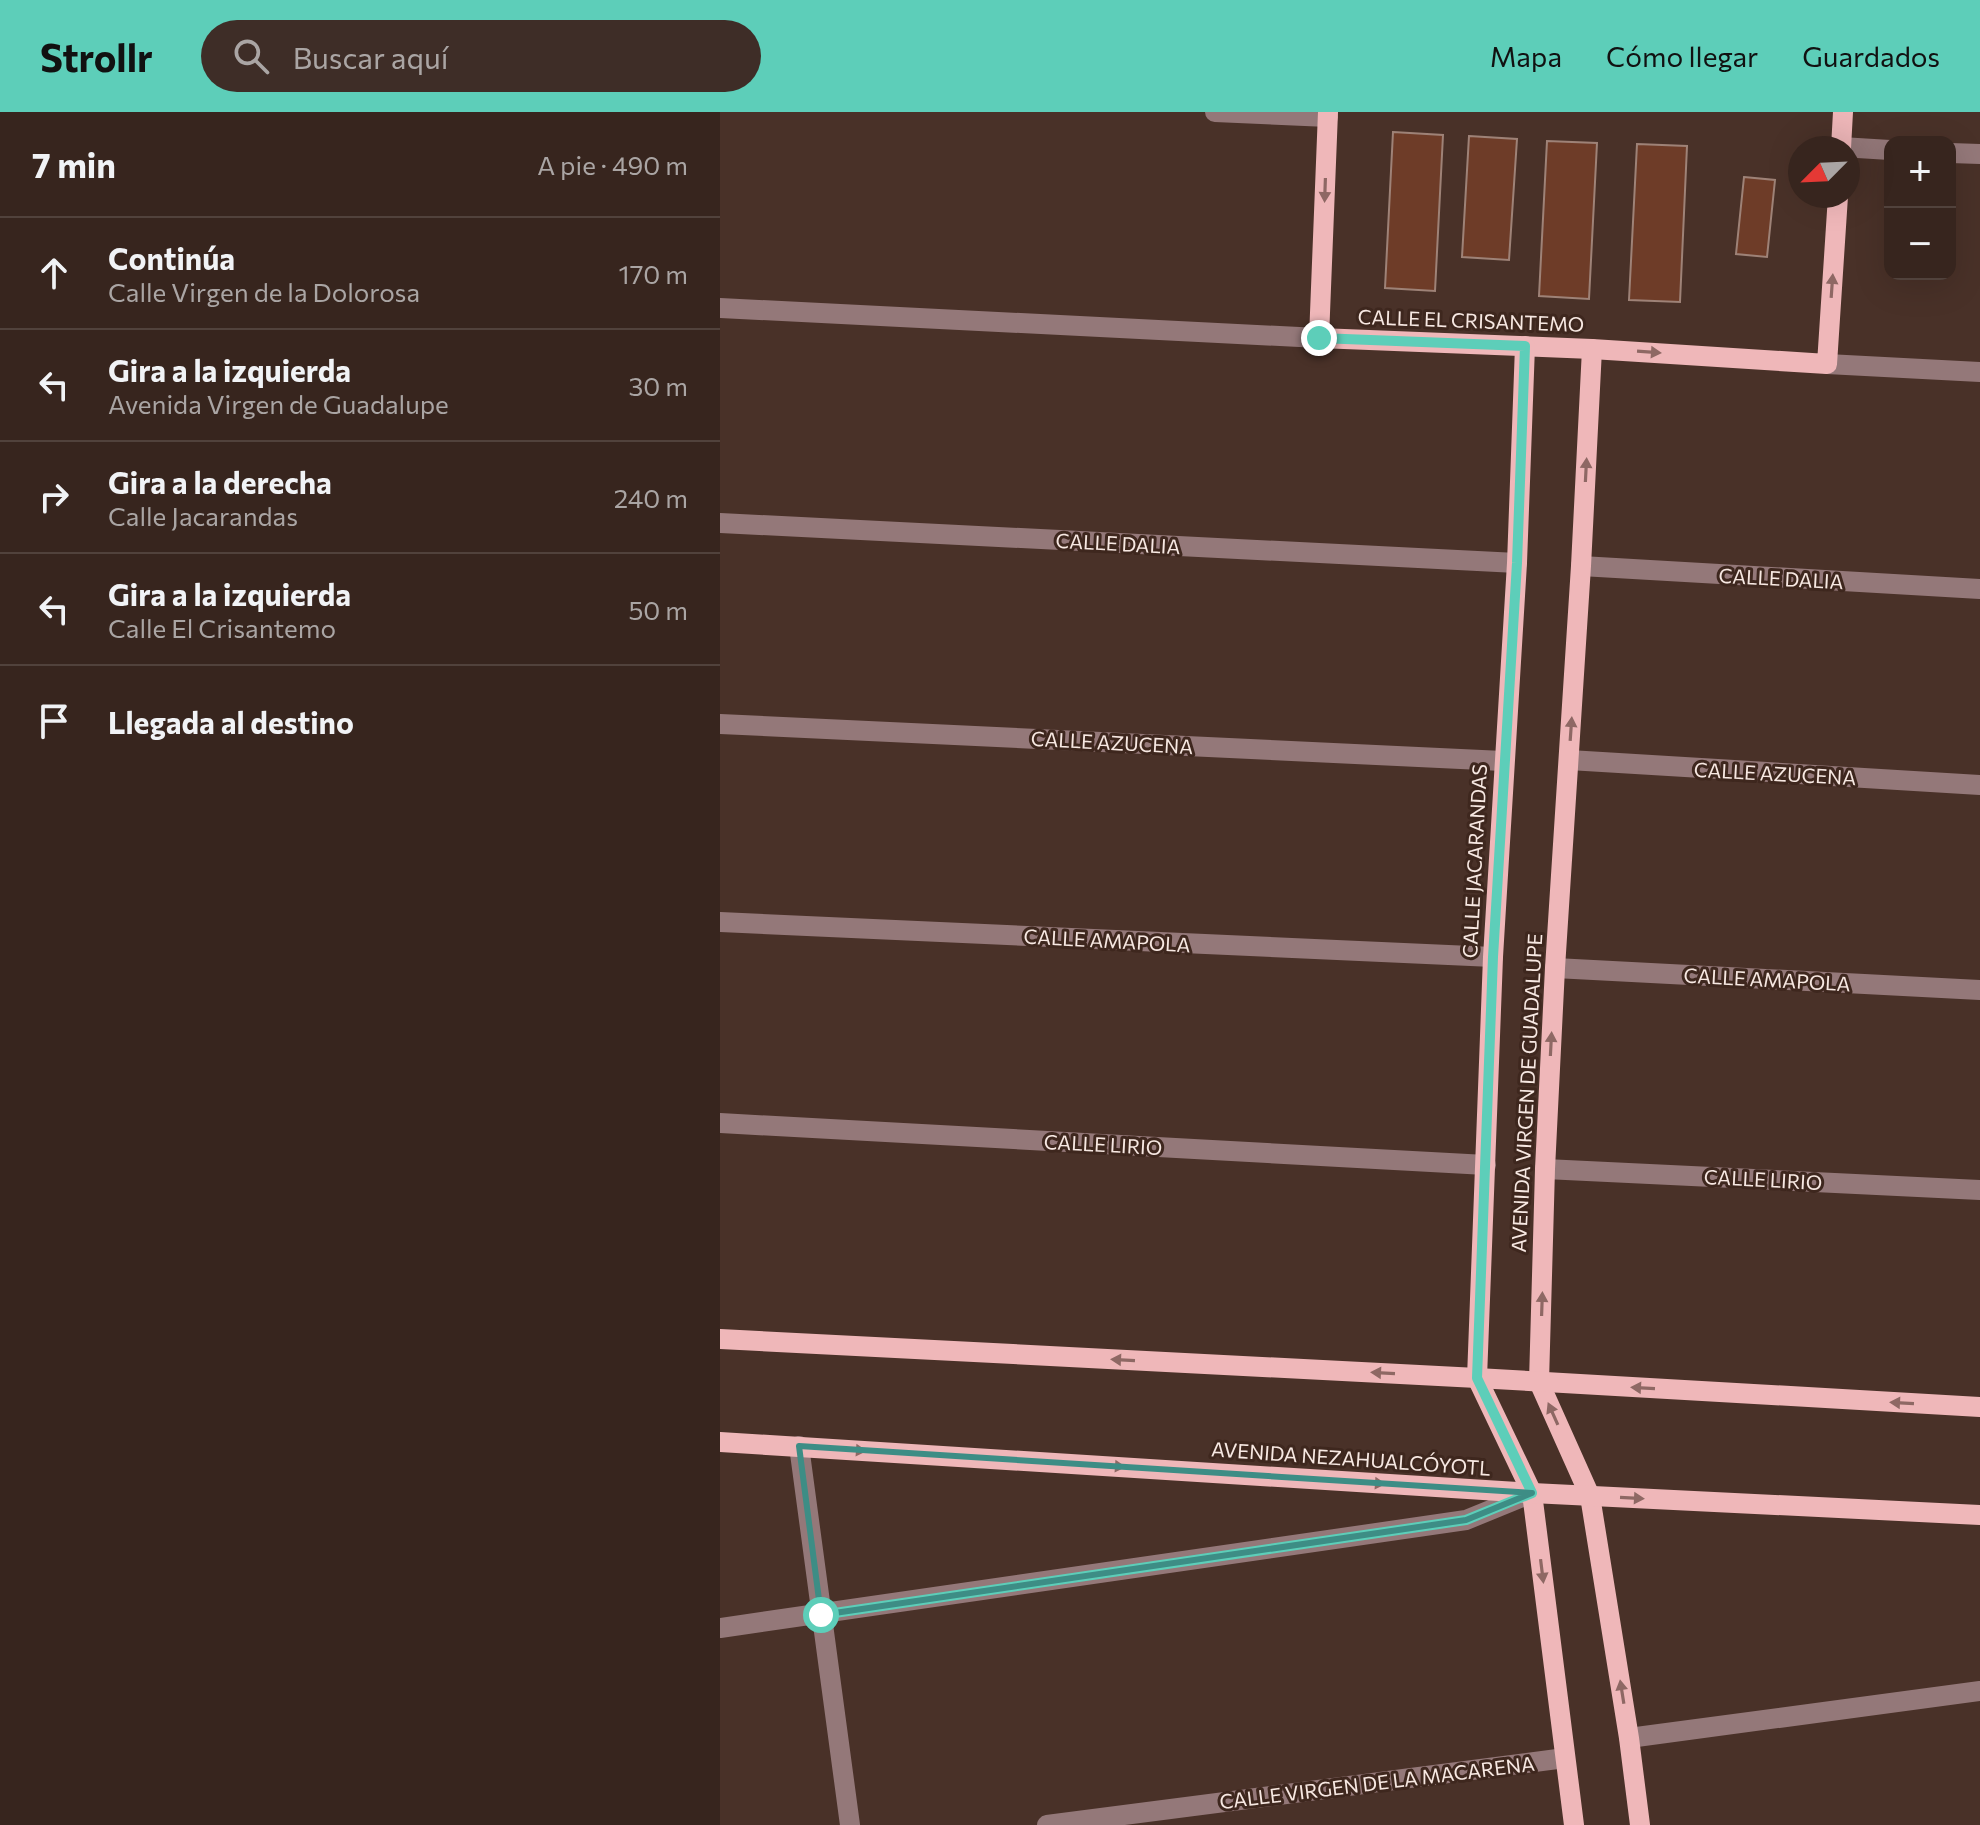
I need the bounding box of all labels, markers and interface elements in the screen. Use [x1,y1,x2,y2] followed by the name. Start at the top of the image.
[201,20,761,92] search box
[40,33,153,80] text: Strollr
[229,34,273,78] icon: search
[293,38,448,75] text: Buscar aquí
[1490,39,1562,73] text: Mapa
[1606,39,1758,73] text: Cómo llegar
[1802,39,1940,73] text: Guardados
[1788,136,1860,208] north arrow
[1884,136,1956,280] map controls
[1884,136,1956,208] button: +
[32,143,116,185] text: 7 min
[537,149,688,180] text: A pie · 490 m
[1318,178,1331,203] one-way arrow
[1884,208,1956,280] button: −
[108,239,235,276] text: Continúa
[32,251,76,295] icon: ahead
[619,258,688,289] text: 170 m
[1826,273,1839,298] one-way arrow
[108,276,420,307] text: Calle Virgen de la Dolorosa
[1357,304,1585,336] street label: CALLE EL CRISANTEMO
[1301,320,1337,356] route end
[1637,346,1662,359] one-way arrow
[108,351,351,388] text: Gira a la izquierda
[32,363,76,407] icon: left
[629,370,688,401] text: 30 m
[108,388,449,419] text: Avenida Virgen de Guadalupe
[1580,457,1593,482] one-way arrow
[108,463,332,500] text: Gira a la derecha
[32,475,76,519] icon: right
[614,482,688,513] text: 240 m
[108,500,298,531] text: Calle Jacarandas
[1055,528,1181,558] street label: CALLE DALIA
[1718,563,1844,593] street label: CALLE DALIA
[108,575,351,612] text: Gira a la izquierda
[32,587,76,631] icon: left
[628,594,688,625] text: 50 m
[108,612,336,643] text: Calle El Crisantemo
[32,699,76,743] icon: arrive
[108,703,354,740] text: Llegada al destino
[1565,716,1578,741] one-way arrow
[1030,726,1194,758] street label: CALLE AZUCENA
[1693,757,1857,789] street label: CALLE AZUCENA
[1457,763,1491,959] street label: CALLE JACARANDAS
[1023,924,1191,956] street label: CALLE AMAPOLA
[1506,933,1546,1253] street label: AVENIDA VIRGEN DE GUADALUPE
[1683,963,1851,995] street label: CALLE AMAPOLA
[1545,1031,1558,1057] one-way arrow
[1043,1129,1163,1159] street label: CALLE LIRIO
[1703,1164,1823,1194] street label: CALLE LIRIO
[1535,1291,1548,1316] one-way arrow
[1110,1353,1135,1366] one-way arrow
[1370,1366,1395,1379] one-way arrow
[1630,1381,1655,1394] one-way arrow
[1889,1396,1914,1409] one-way arrow
[1547,1402,1560,1425] one-way arrow
[1211,1436,1491,1480] street label: AVENIDA NEZAHUALCÓYOTL
[842,1444,867,1457] one-way arrow
[1101,1460,1126,1473] one-way arrow
[1361,1477,1386,1490] one-way arrow
[1620,1492,1645,1505] one-way arrow
[1535,1559,1548,1584] one-way arrow
[803,1597,839,1633] route start
[1615,1679,1627,1704] one-way arrow
[1218,1751,1536,1813] street label: CALLE VIRGEN DE LA MACARENA

